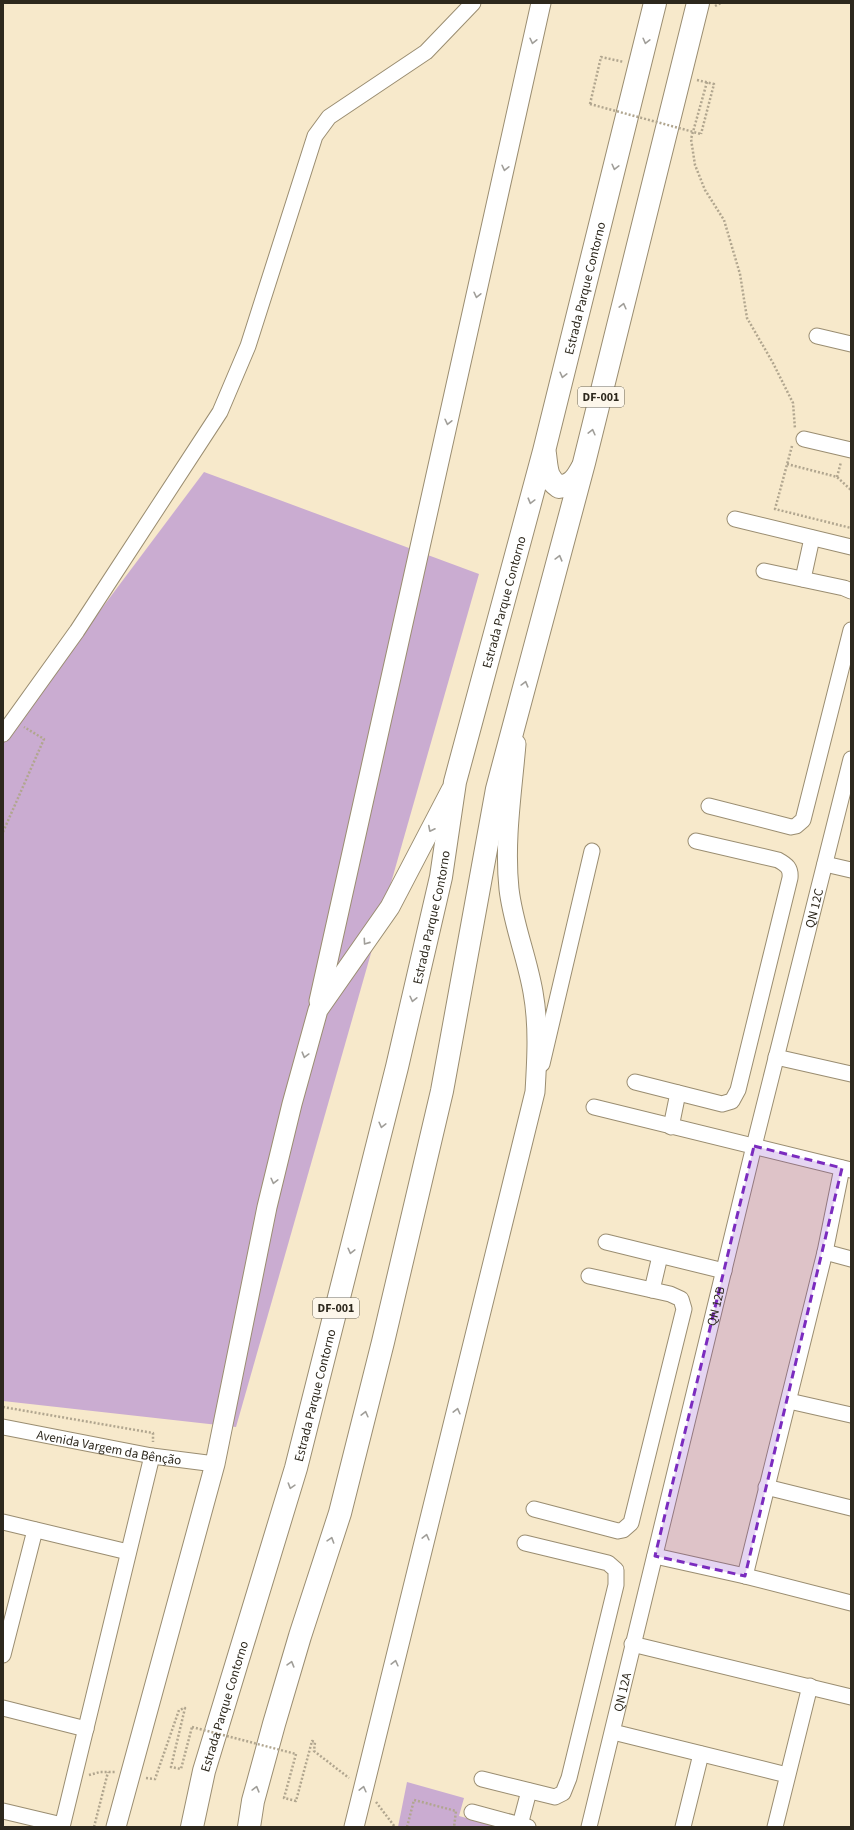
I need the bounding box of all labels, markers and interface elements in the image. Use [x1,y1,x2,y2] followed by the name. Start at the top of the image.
[530,38,538,44] one-way arrow
[642,38,650,44] one-way arrow
[611,164,619,170] one-way arrow
[501,165,509,171] one-way arrow
[560,220,610,357] street label: Estrada Parque Contorno
[473,292,481,298] one-way arrow
[618,303,627,310] one-way arrow
[560,372,568,378] one-way arrow
[578,387,624,407] road number: DF-001
[445,419,453,425] one-way arrow
[587,429,595,436] one-way arrow
[527,497,536,504] one-way arrow
[478,534,531,670] street label: Estrada Parque Contorno
[554,555,563,562] one-way arrow
[521,681,529,687] one-way arrow
[428,825,436,833] one-way arrow
[408,849,455,986] street label: Estrada Parque Contorno
[801,887,828,930] street label: QN 12C
[364,937,371,944] one-way arrow
[409,996,417,1002] one-way arrow
[302,1051,310,1058] one-way arrow
[379,1122,387,1128] one-way arrow
[270,1178,278,1184] one-way arrow
[347,1248,355,1255] one-way arrow
[703,1284,730,1328] street label: QN 12B
[313,1298,359,1318] road number: DF-001
[290,1327,341,1464] street label: Estrada Parque Contorno
[452,1407,461,1414] one-way arrow
[360,1411,369,1418] one-way arrow
[35,1426,182,1470] street label: Avenida Vargem da Bênção
[287,1482,296,1489] one-way arrow
[421,1534,429,1540] one-way arrow
[327,1537,335,1544] one-way arrow
[196,1639,253,1774] street label: Estrada Parque Contorno
[286,1660,295,1667] one-way arrow
[390,1660,398,1666] one-way arrow
[609,1670,636,1714] street label: QN 12A
[252,1786,260,1792] one-way arrow
[359,1786,367,1792] one-way arrow

